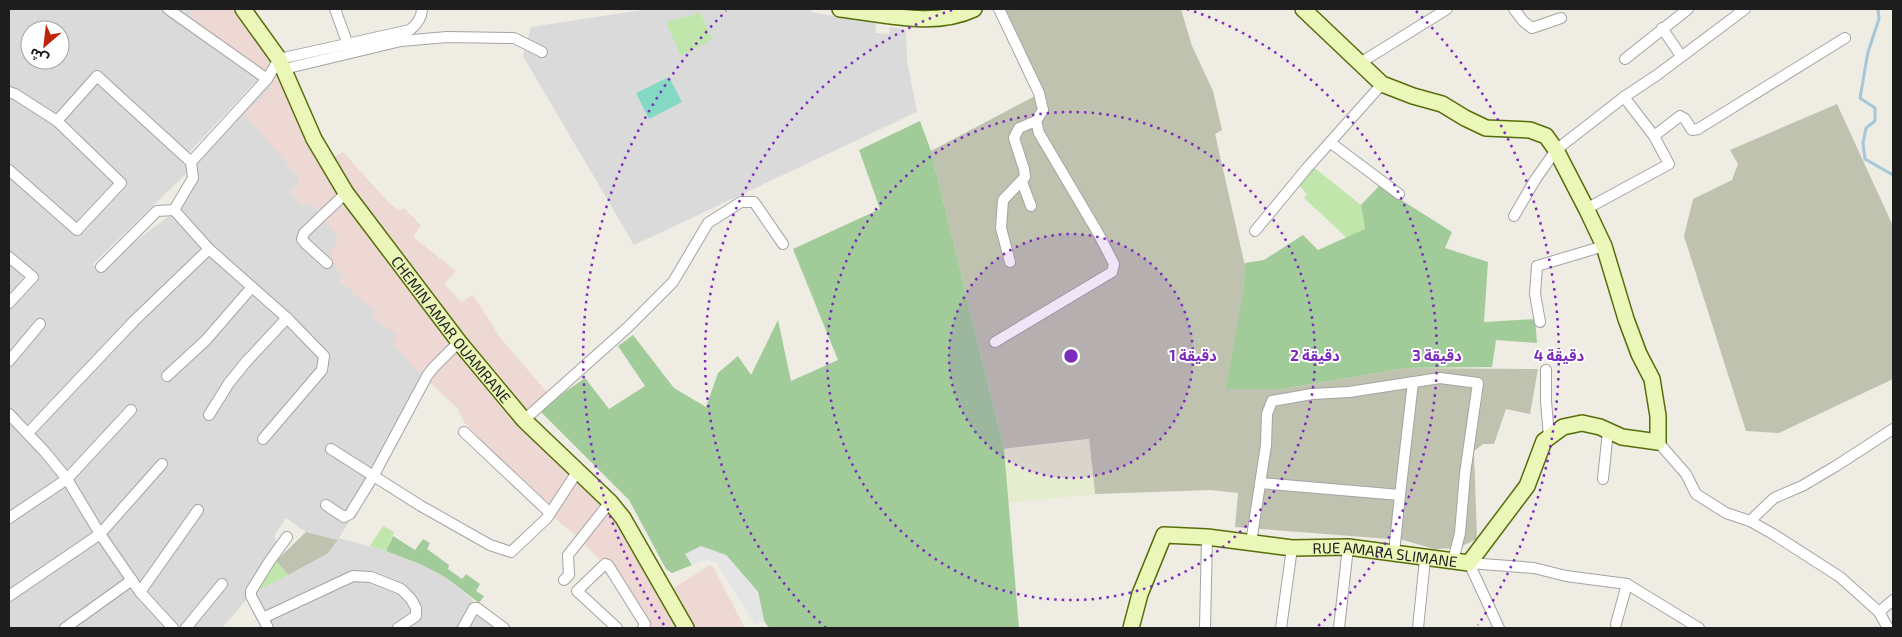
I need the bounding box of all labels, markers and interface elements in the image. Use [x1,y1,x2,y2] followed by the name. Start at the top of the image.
[20,20,70,70] north arrow
[26,45,51,69] text: ش
[388,252,515,406] street label: CHEMIN AMAR OUAMRANE
[1169,346,1217,364] text: 1 دقيقة
[1290,346,1340,364] text: 2 دقيقة
[1412,346,1462,364] text: 3 دقيقة
[1534,346,1585,364] text: 4 دقيقة
[1062,347,1080,365] centre of rings
[1312,538,1458,570] street label: RUE AMARA SLIMANE

